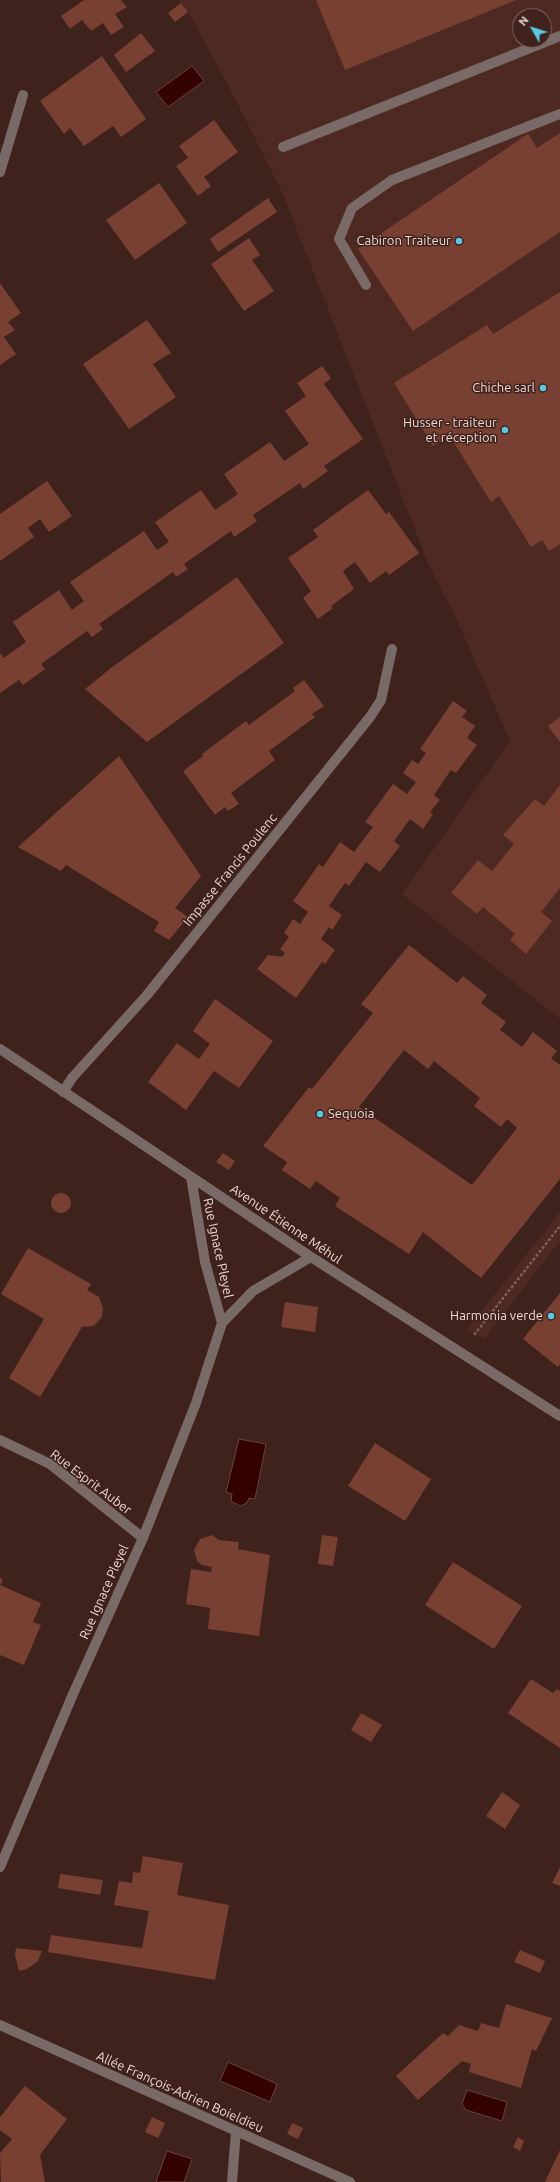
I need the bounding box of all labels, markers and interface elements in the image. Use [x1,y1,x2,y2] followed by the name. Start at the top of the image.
[512,8,552,48] north arrow
[516,14,531,28] text: N
[357,233,451,249] place label: Cabiron Traiteur
[454,236,464,246] marker: Cabiron Traiteur
[472,380,535,396] place label: Chiche sarl
[538,383,548,393] marker: Chiche sarl
[403,415,497,446] place label: Husser - traiteur et réception
[500,425,510,435] marker: Husser - traiteur et réception
[180,811,280,929] street label: Impasse Francis Poulenc
[328,1106,374,1122] place label: Sequoia
[315,1109,325,1119] marker: Sequoia
[227,1181,345,1267] street label: Avenue Étienne Méhul
[200,1197,236,1299] street label: Rue Ignace Pleyel
[450,1308,543,1324] place label: Harmonia verde
[546,1311,556,1321] marker: Harmonia verde
[47,1446,135,1518] street label: Rue Esprit Auber
[76,1542,132,1642] street label: Rue Ignace Pleyel
[94,2048,266,2136] street label: Allée François-Adrien Boieldieu

